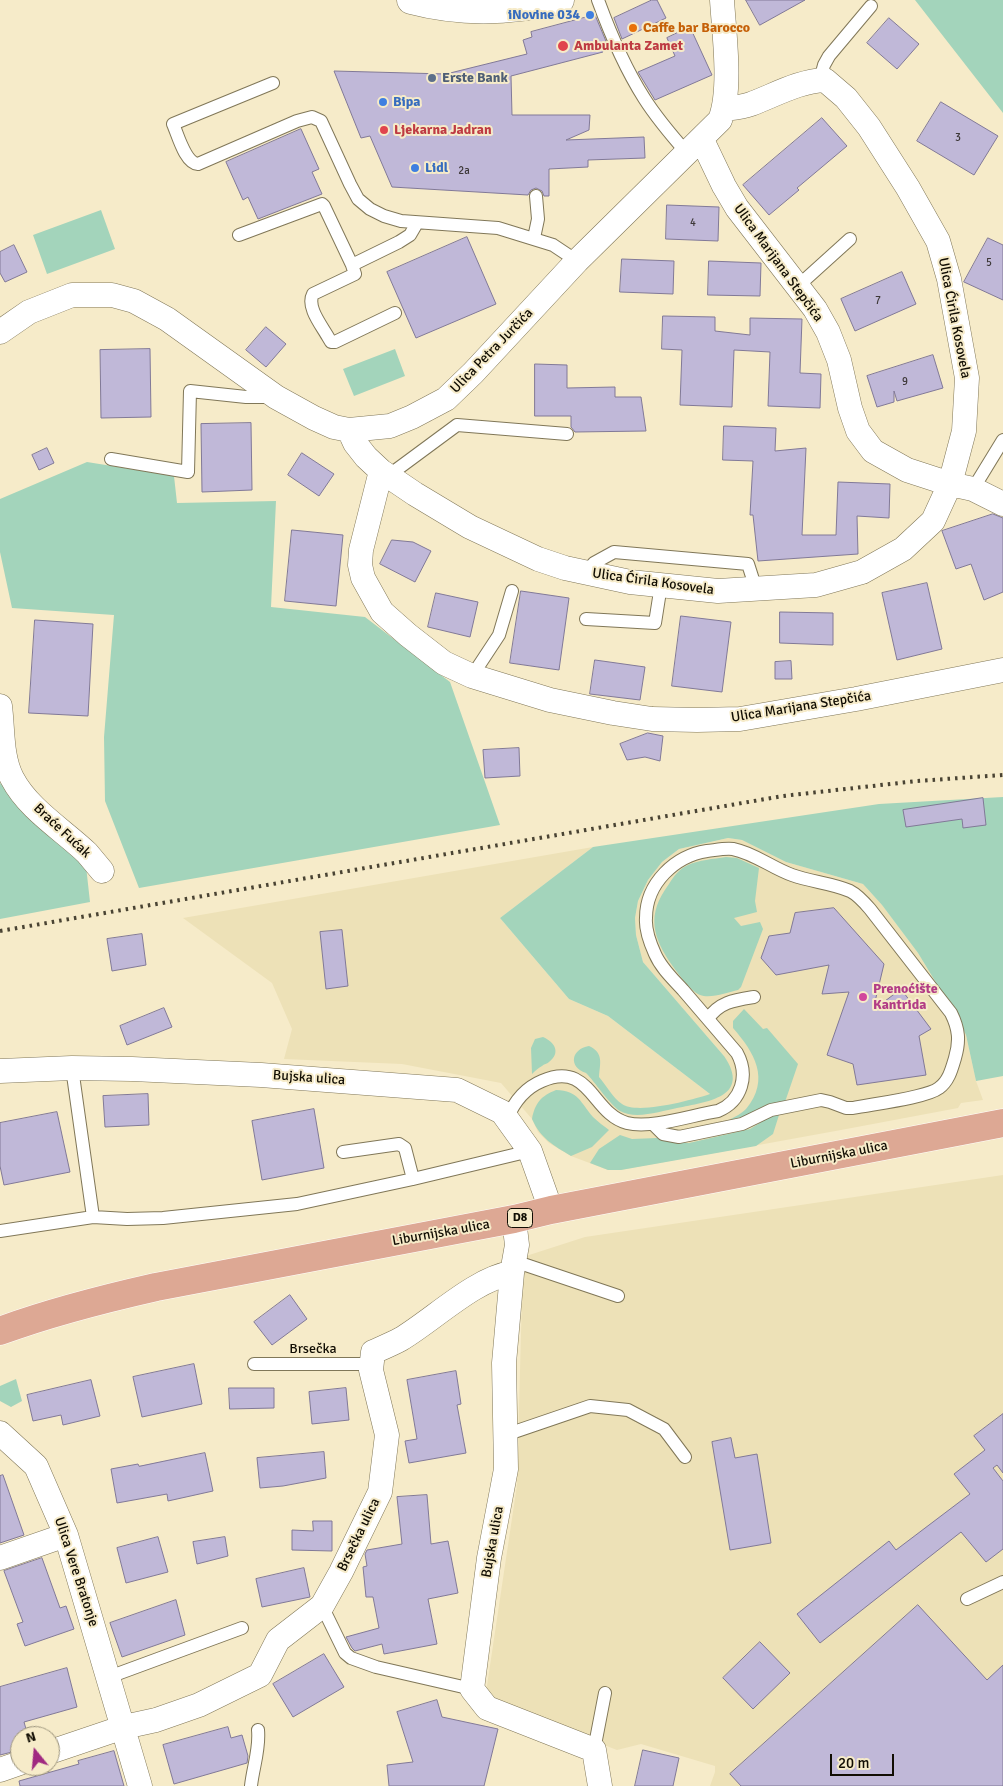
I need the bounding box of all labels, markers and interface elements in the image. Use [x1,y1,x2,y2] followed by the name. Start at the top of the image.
[508,7,580,23] place label: iNovine 034
[584,9,596,21] marker: iNovine 034
[643,20,750,36] place label: Caffe bar Barocco
[627,22,639,34] marker: Caffe bar Barocco
[574,38,683,54] place label: Ambulanta Zamet
[556,39,570,53] marker: Ambulanta Zamet
[442,70,508,86] place label: Erste Bank
[426,72,438,84] marker: Erste Bank
[393,94,420,110] place label: Bipa
[377,96,389,108] marker: Bipa
[394,122,492,138] place label: Ljekarna Jadran
[378,124,390,136] marker: Ljekarna Jadran
[955,131,961,145] house number: 3
[425,160,448,176] place label: Lidl
[409,162,421,174] marker: Lidl
[458,164,470,178] house number: 2a
[730,201,826,325] street label: Ulica Marijana Stepčića
[690,216,696,230] house number: 4
[934,256,974,380] street label: Ulica Ćirila Kosovela
[986,256,992,270] house number: 5
[875,294,881,308] house number: 7
[447,305,537,397] street label: Ulica Petra Jurčića
[902,375,908,389] house number: 9
[591,565,715,599] street label: Ulica Ćirila Kosovela
[730,688,872,726] street label: Ulica Marijana Stepčića
[30,800,94,862] street label: Braće Fućak
[873,981,938,1014] place label: Prenoćište Kantrida
[857,991,869,1003] marker: Prenoćište Kantrida
[272,1067,346,1089] street label: Bujska ulica
[789,1137,889,1173] street label: Liburnijska ulica
[508,1208,532,1228] road number: D8
[391,1216,491,1250] street label: Liburnijska ulica
[289,1341,337,1357] street label: Brsečka
[334,1496,384,1574] street label: Brsečka ulica
[478,1505,508,1579] street label: Bujska ulica
[50,1515,102,1629] street label: Ulica Vere Bratonje
[10,1726,60,1776] north arrow
[24,1728,38,1747] text: N
[833,1744,897,1776] scale bar
[838,1754,869,1772] text: 20 m

